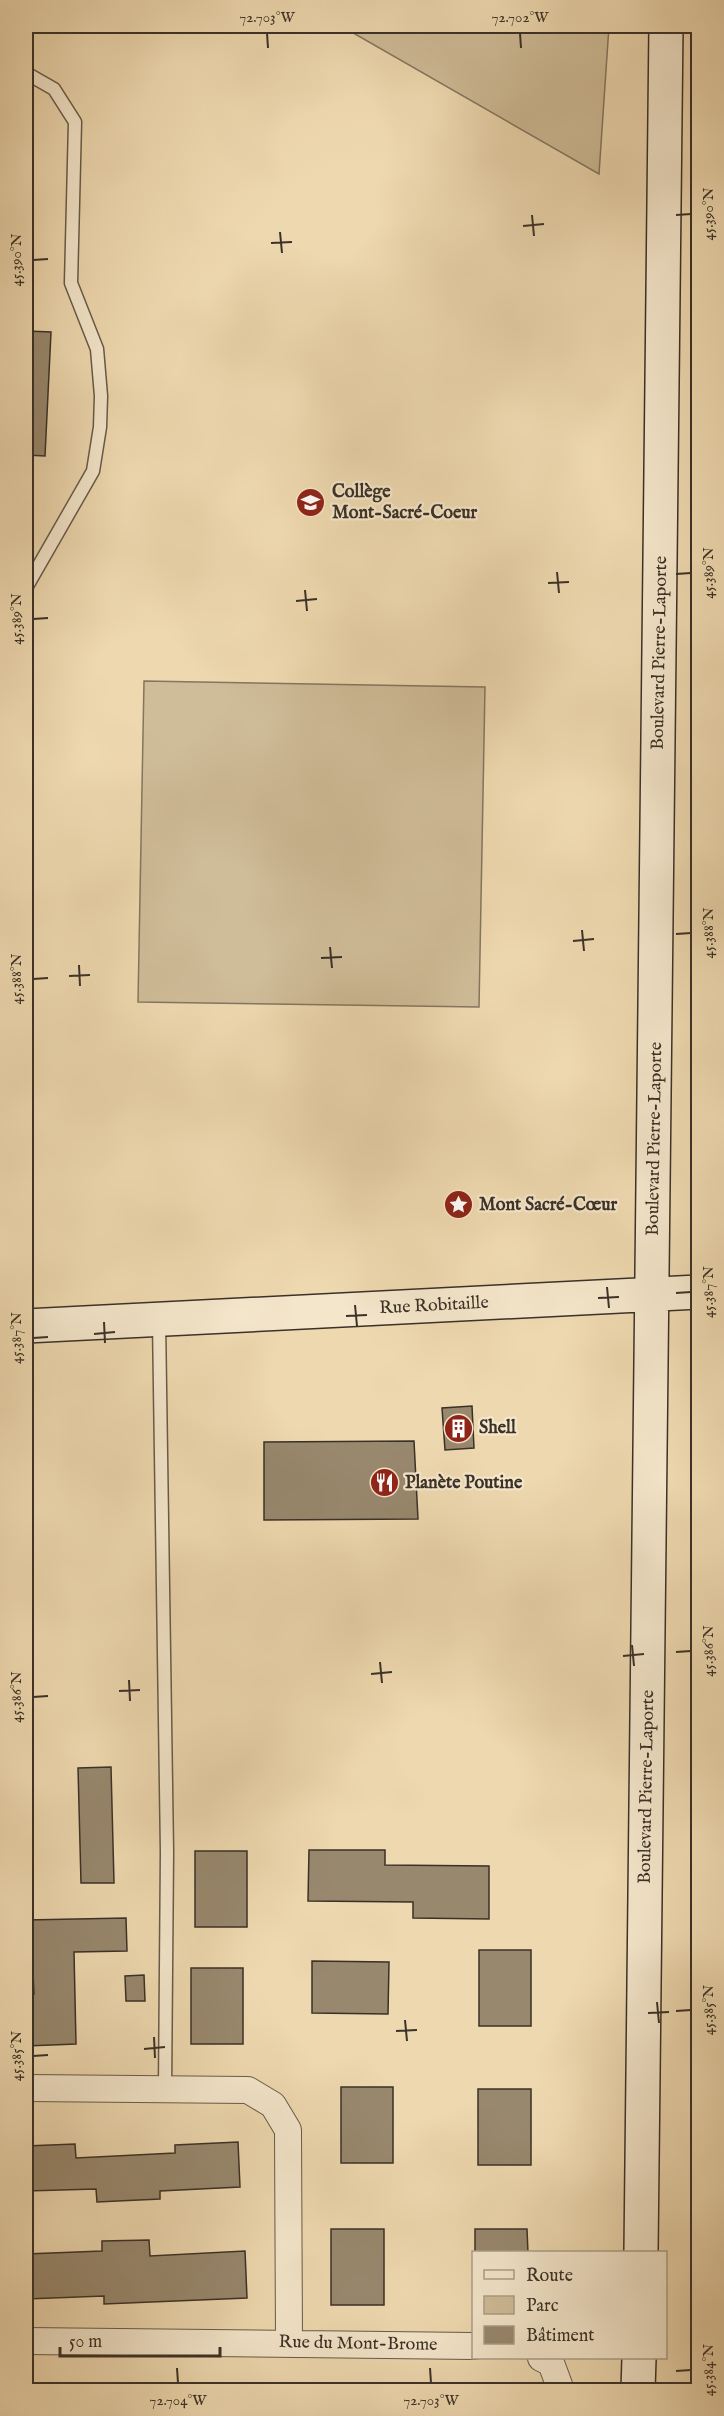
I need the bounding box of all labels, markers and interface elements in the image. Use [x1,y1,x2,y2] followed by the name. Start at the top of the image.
[239,8,295,27] text: 72.703°W
[492,8,549,27] text: 72.702°W
[699,187,718,241] text: 45.390°N
[7,233,26,287] text: 45.390°N
[332,481,478,525] place label: Collège Mont-Sacré-Coeur
[295,486,327,518] school or university icon: Collège Mont-Sacré-Coeur
[699,547,718,599] text: 45.389°N
[647,556,673,750] street label: Boulevard Pierre-Laporte
[7,593,26,645] text: 45.389°N
[699,907,718,959] text: 45.388°N
[7,953,26,1005] text: 45.388°N
[642,1042,668,1236] street label: Boulevard Pierre-Laporte
[442,1189,474,1221] place icon: Mont Sacré-Cœur
[479,1194,618,1217] place label: Mont Sacré-Cœur
[699,1266,718,1318] text: 45.387°N
[379,1292,489,1320] street label: Rue Robitaille
[7,1312,26,1364] text: 45.387°N
[442,1412,474,1444] building icon: Shell
[479,1417,517,1440] place label: Shell
[368,1467,400,1499] restaurant icon: Planète Poutine
[405,1472,523,1495] place label: Planète Poutine
[699,1625,718,1677] text: 45.386°N
[7,1671,26,1723] text: 45.386°N
[634,1690,660,1884] street label: Boulevard Pierre-Laporte
[699,1985,718,2035] text: 45.385°N
[7,2031,26,2081] text: 45.385°N
[472,2251,667,2359] legend
[526,2265,573,2288] text: Route
[526,2295,559,2318] text: Parc
[60,2320,220,2358] scale bar
[526,2325,595,2348] text: Bâtiment
[69,2331,102,2354] text: 50 m
[278,2331,438,2357] street label: Rue du Mont-Brome
[699,2344,718,2396] text: 45.384°N
[149,2391,207,2410] text: 72.704°W
[403,2391,459,2410] text: 72.703°W

